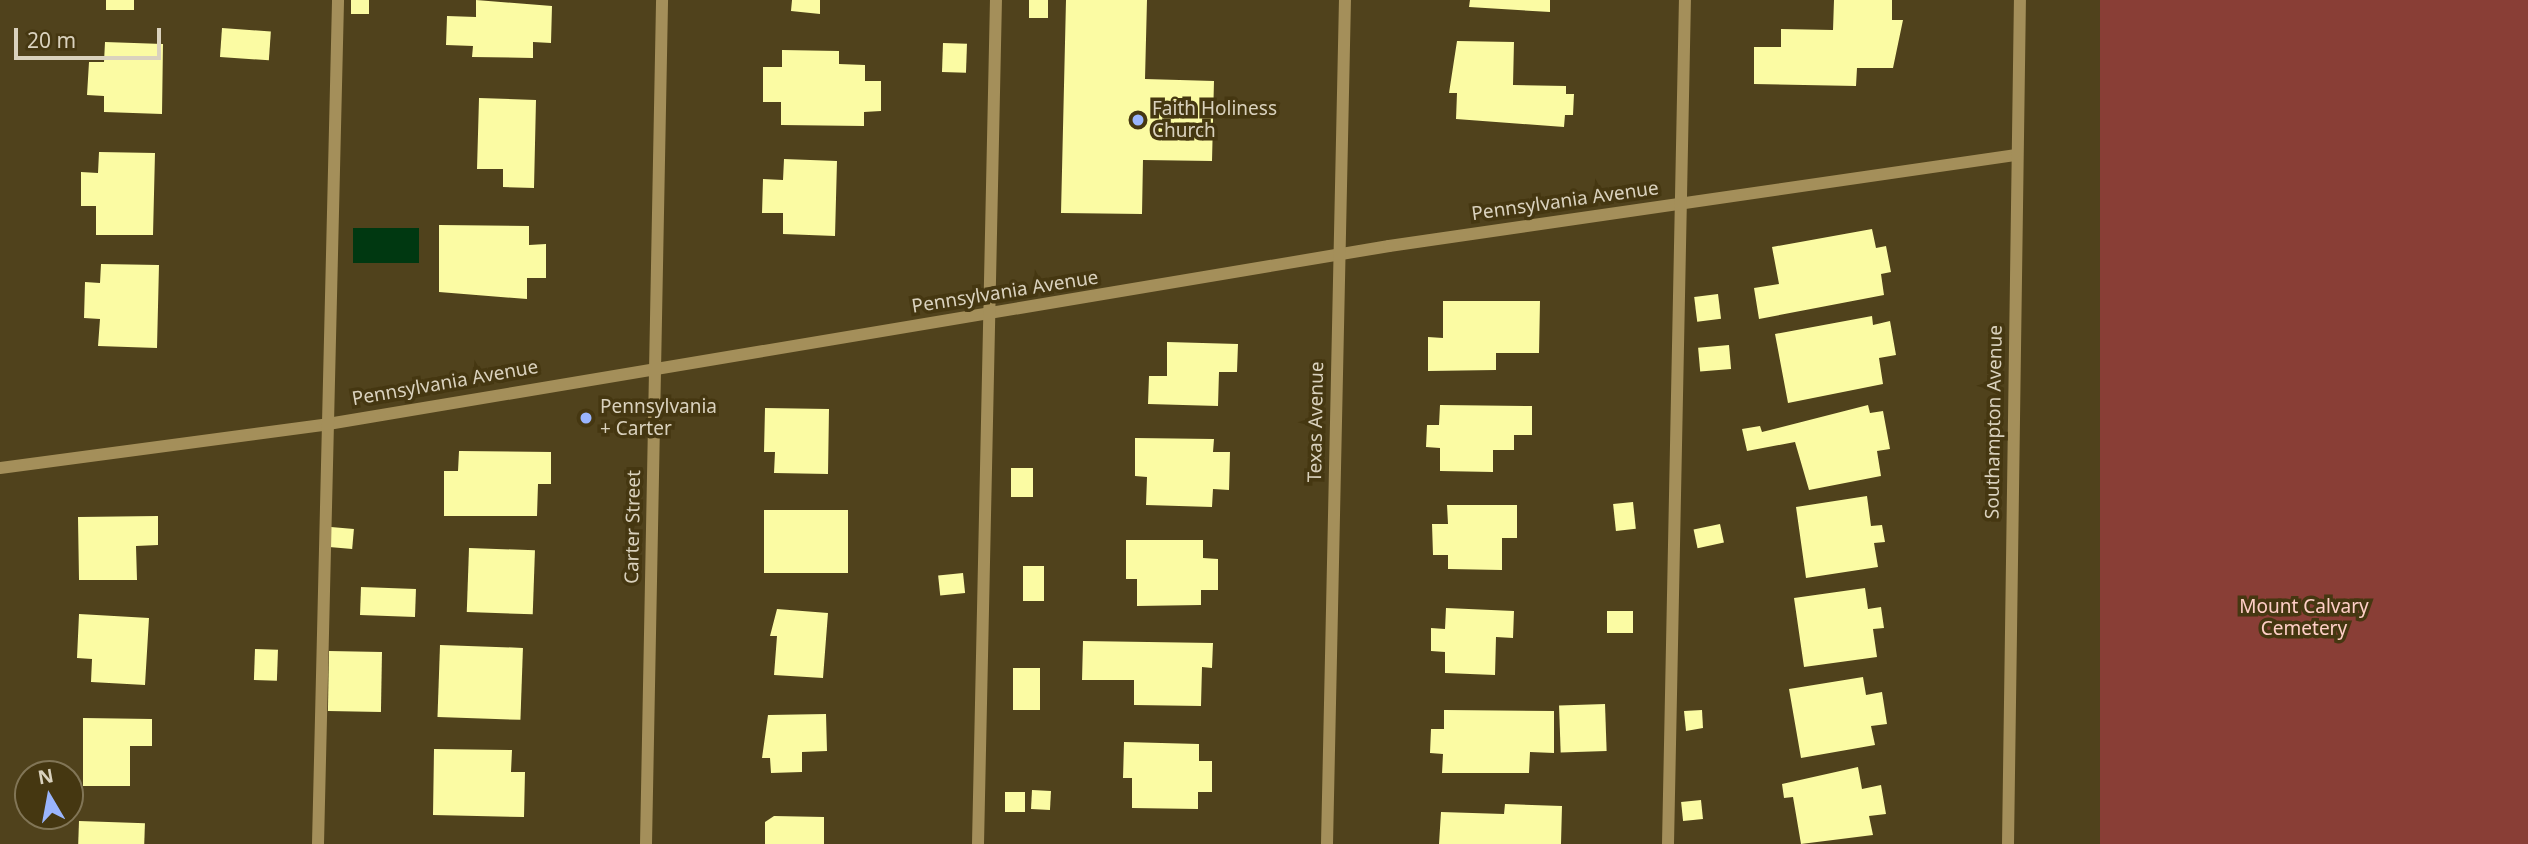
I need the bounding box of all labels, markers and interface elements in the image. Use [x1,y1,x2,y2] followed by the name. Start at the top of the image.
[18,14,164,58] scale bar
[27,26,76,54] text: 20 m
[1152,98,1277,142] place label: Faith Holiness Church
[1130,112,1146,128] marker: Faith Holiness Church
[1470,177,1660,225] street label: Pennsylvania Avenue
[910,266,1100,318] street label: Pennsylvania Avenue
[1981,325,2007,519] street label: Southampton Avenue
[350,355,540,411] street label: Pennsylvania Avenue
[1304,361,1328,483] street label: Texas Avenue
[600,396,717,440] place label: Pennsylvania + Carter
[578,410,594,426] marker: Pennsylvania + Carter
[621,470,645,584] street label: Carter Street
[2239,596,2369,640] park label: Mount Calvary Cemetery
[14,760,84,830] north arrow
[36,762,56,790] text: N

